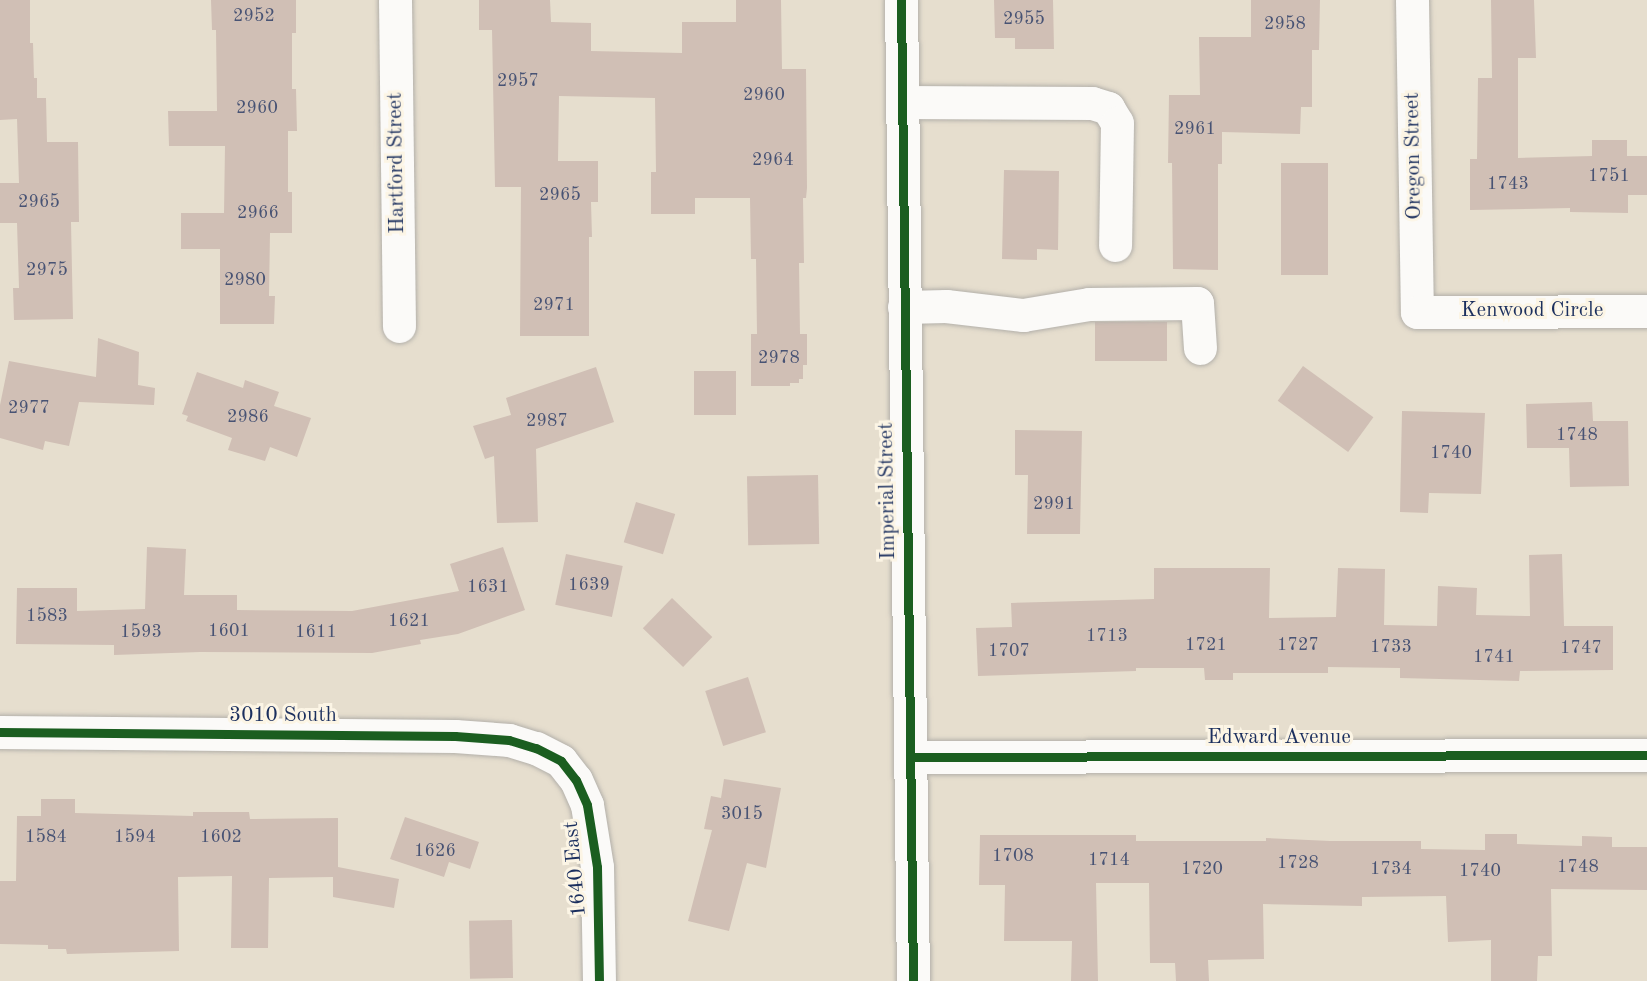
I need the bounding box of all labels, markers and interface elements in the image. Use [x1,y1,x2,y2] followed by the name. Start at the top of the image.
[233,5,275,27] house number: 2952
[1003,8,1045,30] house number: 2955
[1264,13,1306,35] house number: 2958
[497,70,539,92] house number: 2957
[743,84,785,106] house number: 2960
[383,92,411,234] street label: Hartford Street
[1400,92,1428,220] street label: Oregon Street
[236,97,278,119] house number: 2960
[1174,118,1216,140] house number: 2961
[752,149,794,171] house number: 2964
[1588,165,1630,187] house number: 1751
[1487,173,1529,195] house number: 1743
[539,184,581,206] house number: 2965
[18,191,60,213] house number: 2965
[237,202,279,224] house number: 2966
[26,259,68,281] house number: 2975
[224,269,266,291] house number: 2980
[533,294,575,316] house number: 2971
[1461,298,1603,324] street label: Kenwood Circle
[758,347,800,369] house number: 2978
[8,397,50,419] house number: 2977
[227,406,269,428] house number: 2986
[526,410,568,432] house number: 2987
[874,422,902,560] street label: Imperial Street
[1556,424,1598,446] house number: 1748
[1430,442,1472,464] house number: 1740
[1033,493,1075,515] house number: 2991
[568,574,610,596] house number: 1639
[467,576,509,598] house number: 1631
[26,605,68,627] house number: 1583
[388,610,430,632] house number: 1621
[208,620,250,642] house number: 1601
[120,621,162,643] house number: 1593
[295,621,337,643] house number: 1611
[1086,625,1128,647] house number: 1713
[1185,634,1227,656] house number: 1721
[1277,634,1319,656] house number: 1727
[1370,636,1412,658] house number: 1733
[1560,637,1602,659] house number: 1747
[988,640,1030,662] house number: 1707
[1473,646,1515,668] house number: 1741
[229,703,337,729] street label: 3010 South
[1207,725,1351,751] street label: Edward Avenue
[721,803,763,825] house number: 3015
[559,820,593,918] street label: 1640 East
[25,826,67,848] house number: 1584
[114,826,156,848] house number: 1594
[200,826,242,848] house number: 1602
[414,840,456,862] house number: 1626
[992,845,1034,867] house number: 1708
[1088,849,1130,871] house number: 1714
[1277,852,1319,874] house number: 1728
[1557,856,1599,878] house number: 1748
[1181,858,1223,880] house number: 1720
[1370,858,1412,880] house number: 1734
[1459,860,1501,882] house number: 1740

